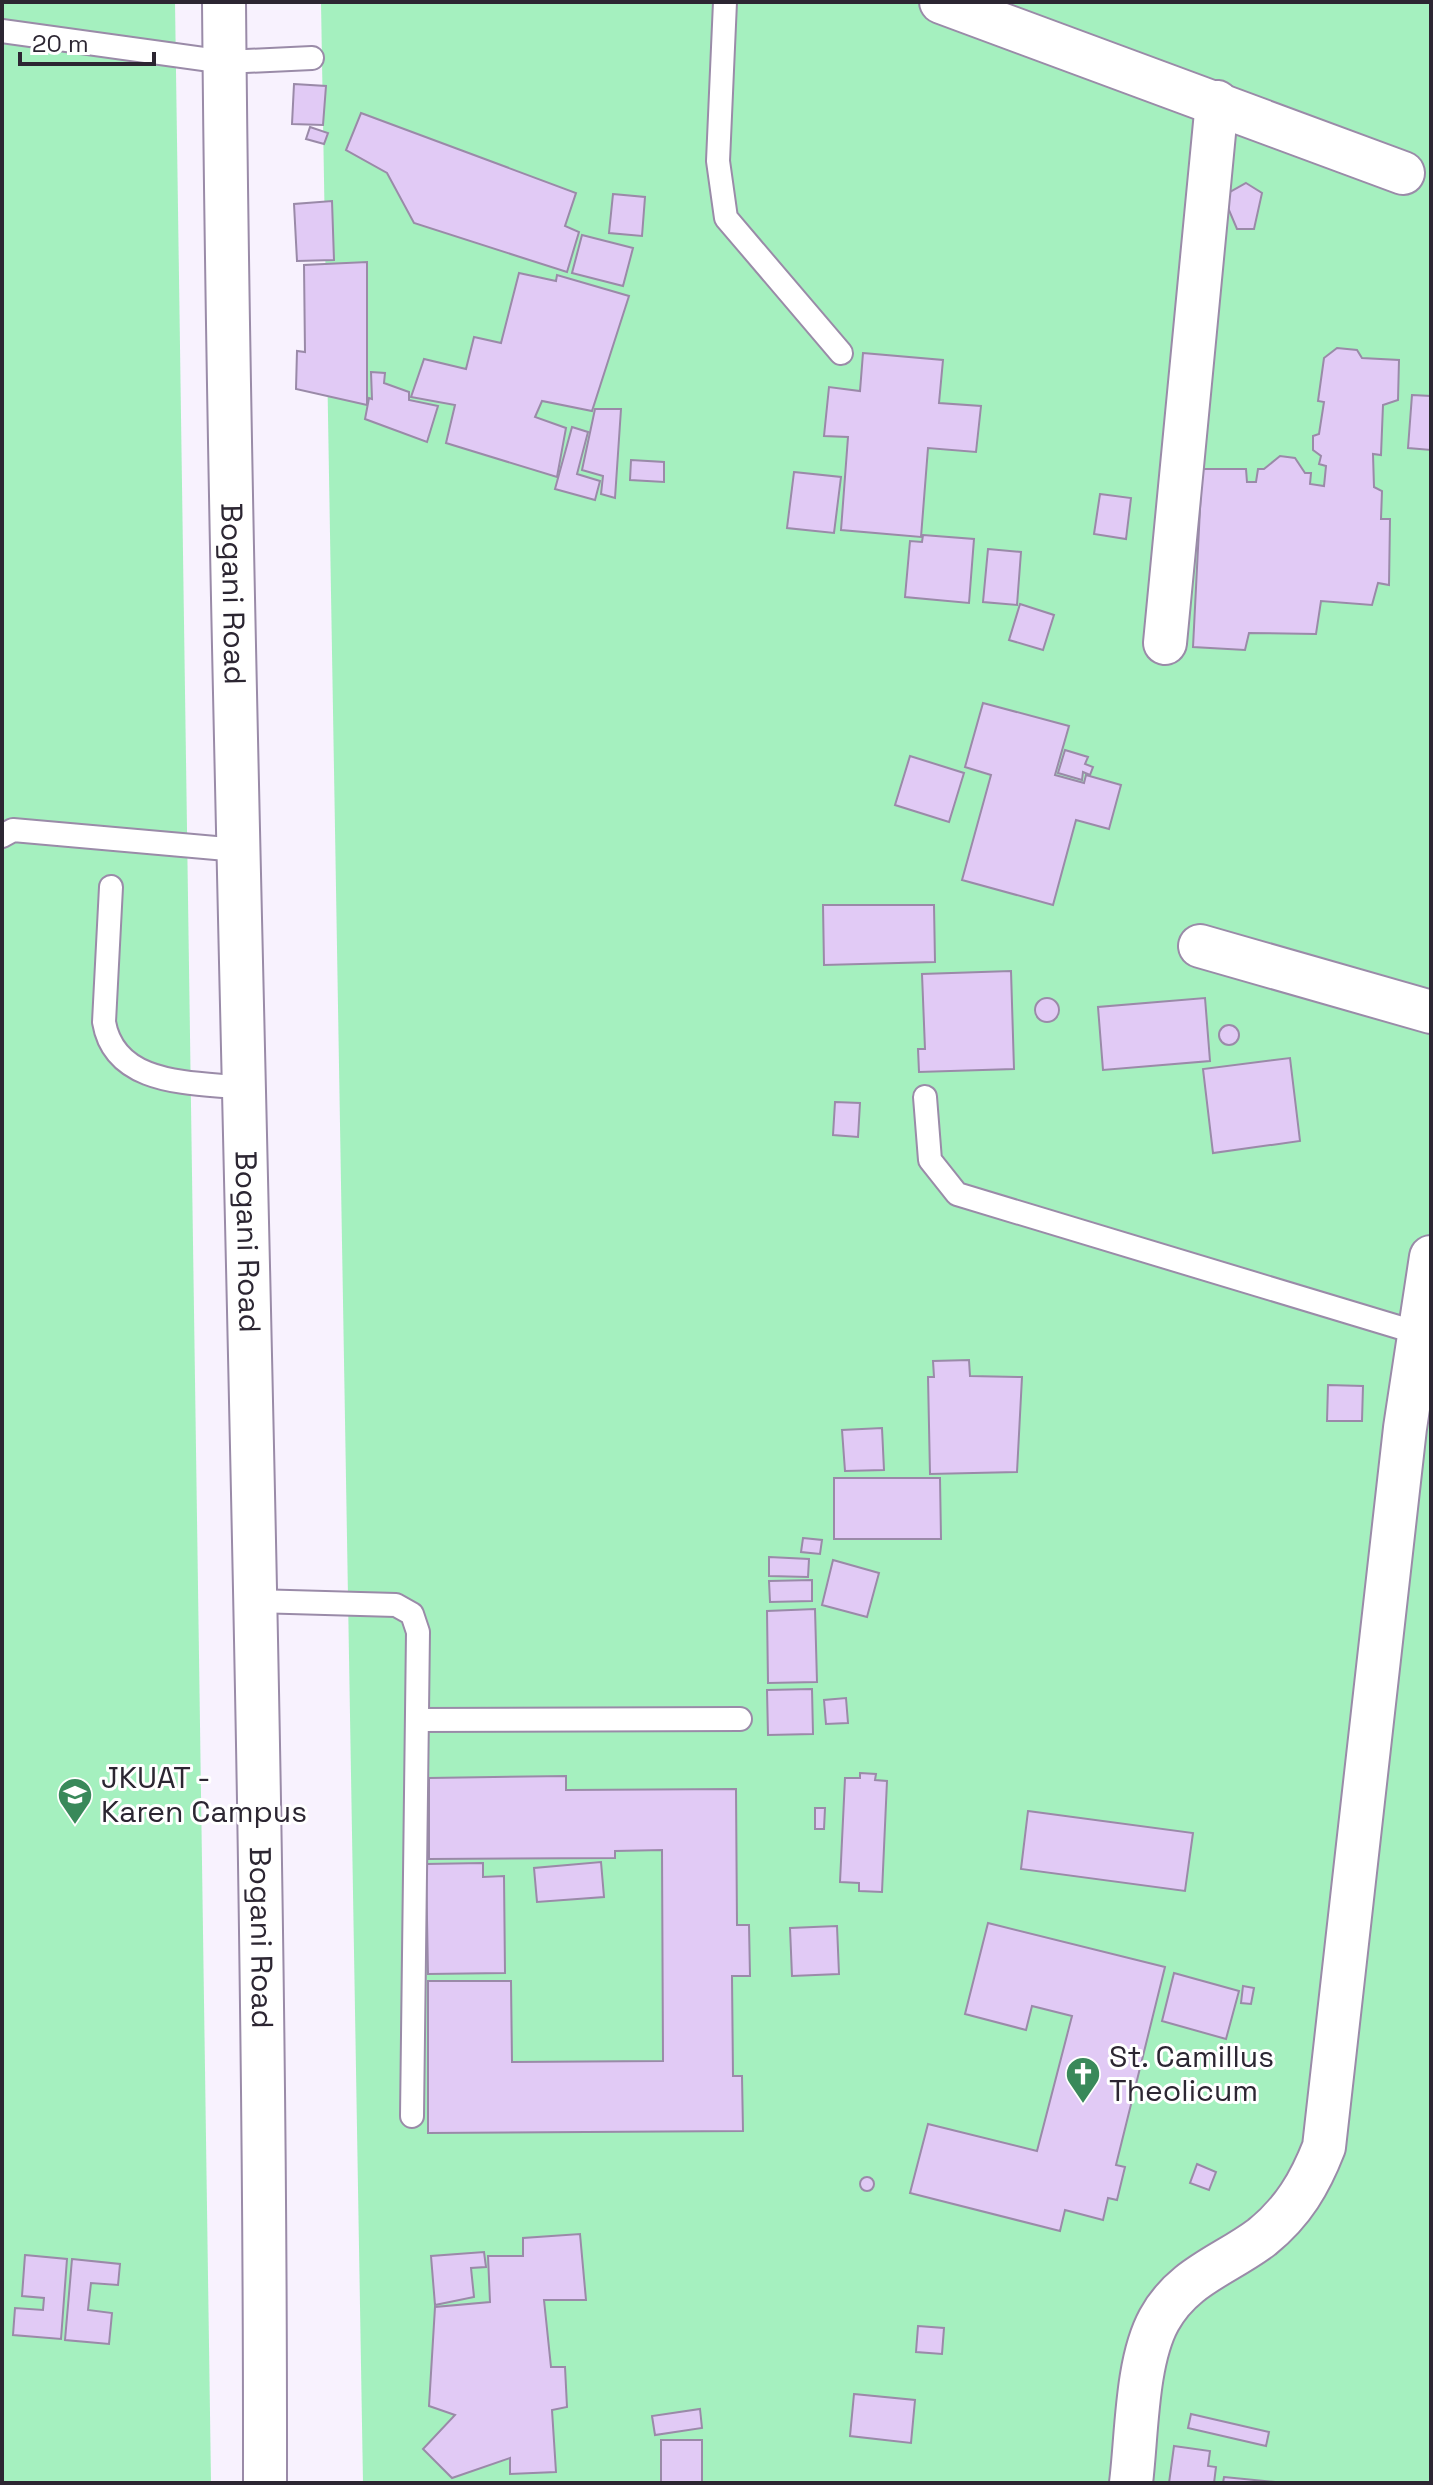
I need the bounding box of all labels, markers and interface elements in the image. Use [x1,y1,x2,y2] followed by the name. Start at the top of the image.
[20,16,154,66] scale bar
[32,28,89,59] text: 20 m
[212,503,255,685] street label: Bogani Road
[226,1150,270,1333] street label: Bogani Road
[101,1758,307,1831] place label: JKUAT - Karen Campus
[56,1776,94,1826] school or university icon: JKUAT - Karen Campus
[241,1846,282,2029] street label: Bogani Road
[1109,2037,1274,2110] place label: St. Camillus Theolicum
[1064,2055,1102,2105] church icon: St. Camillus Theolicum

